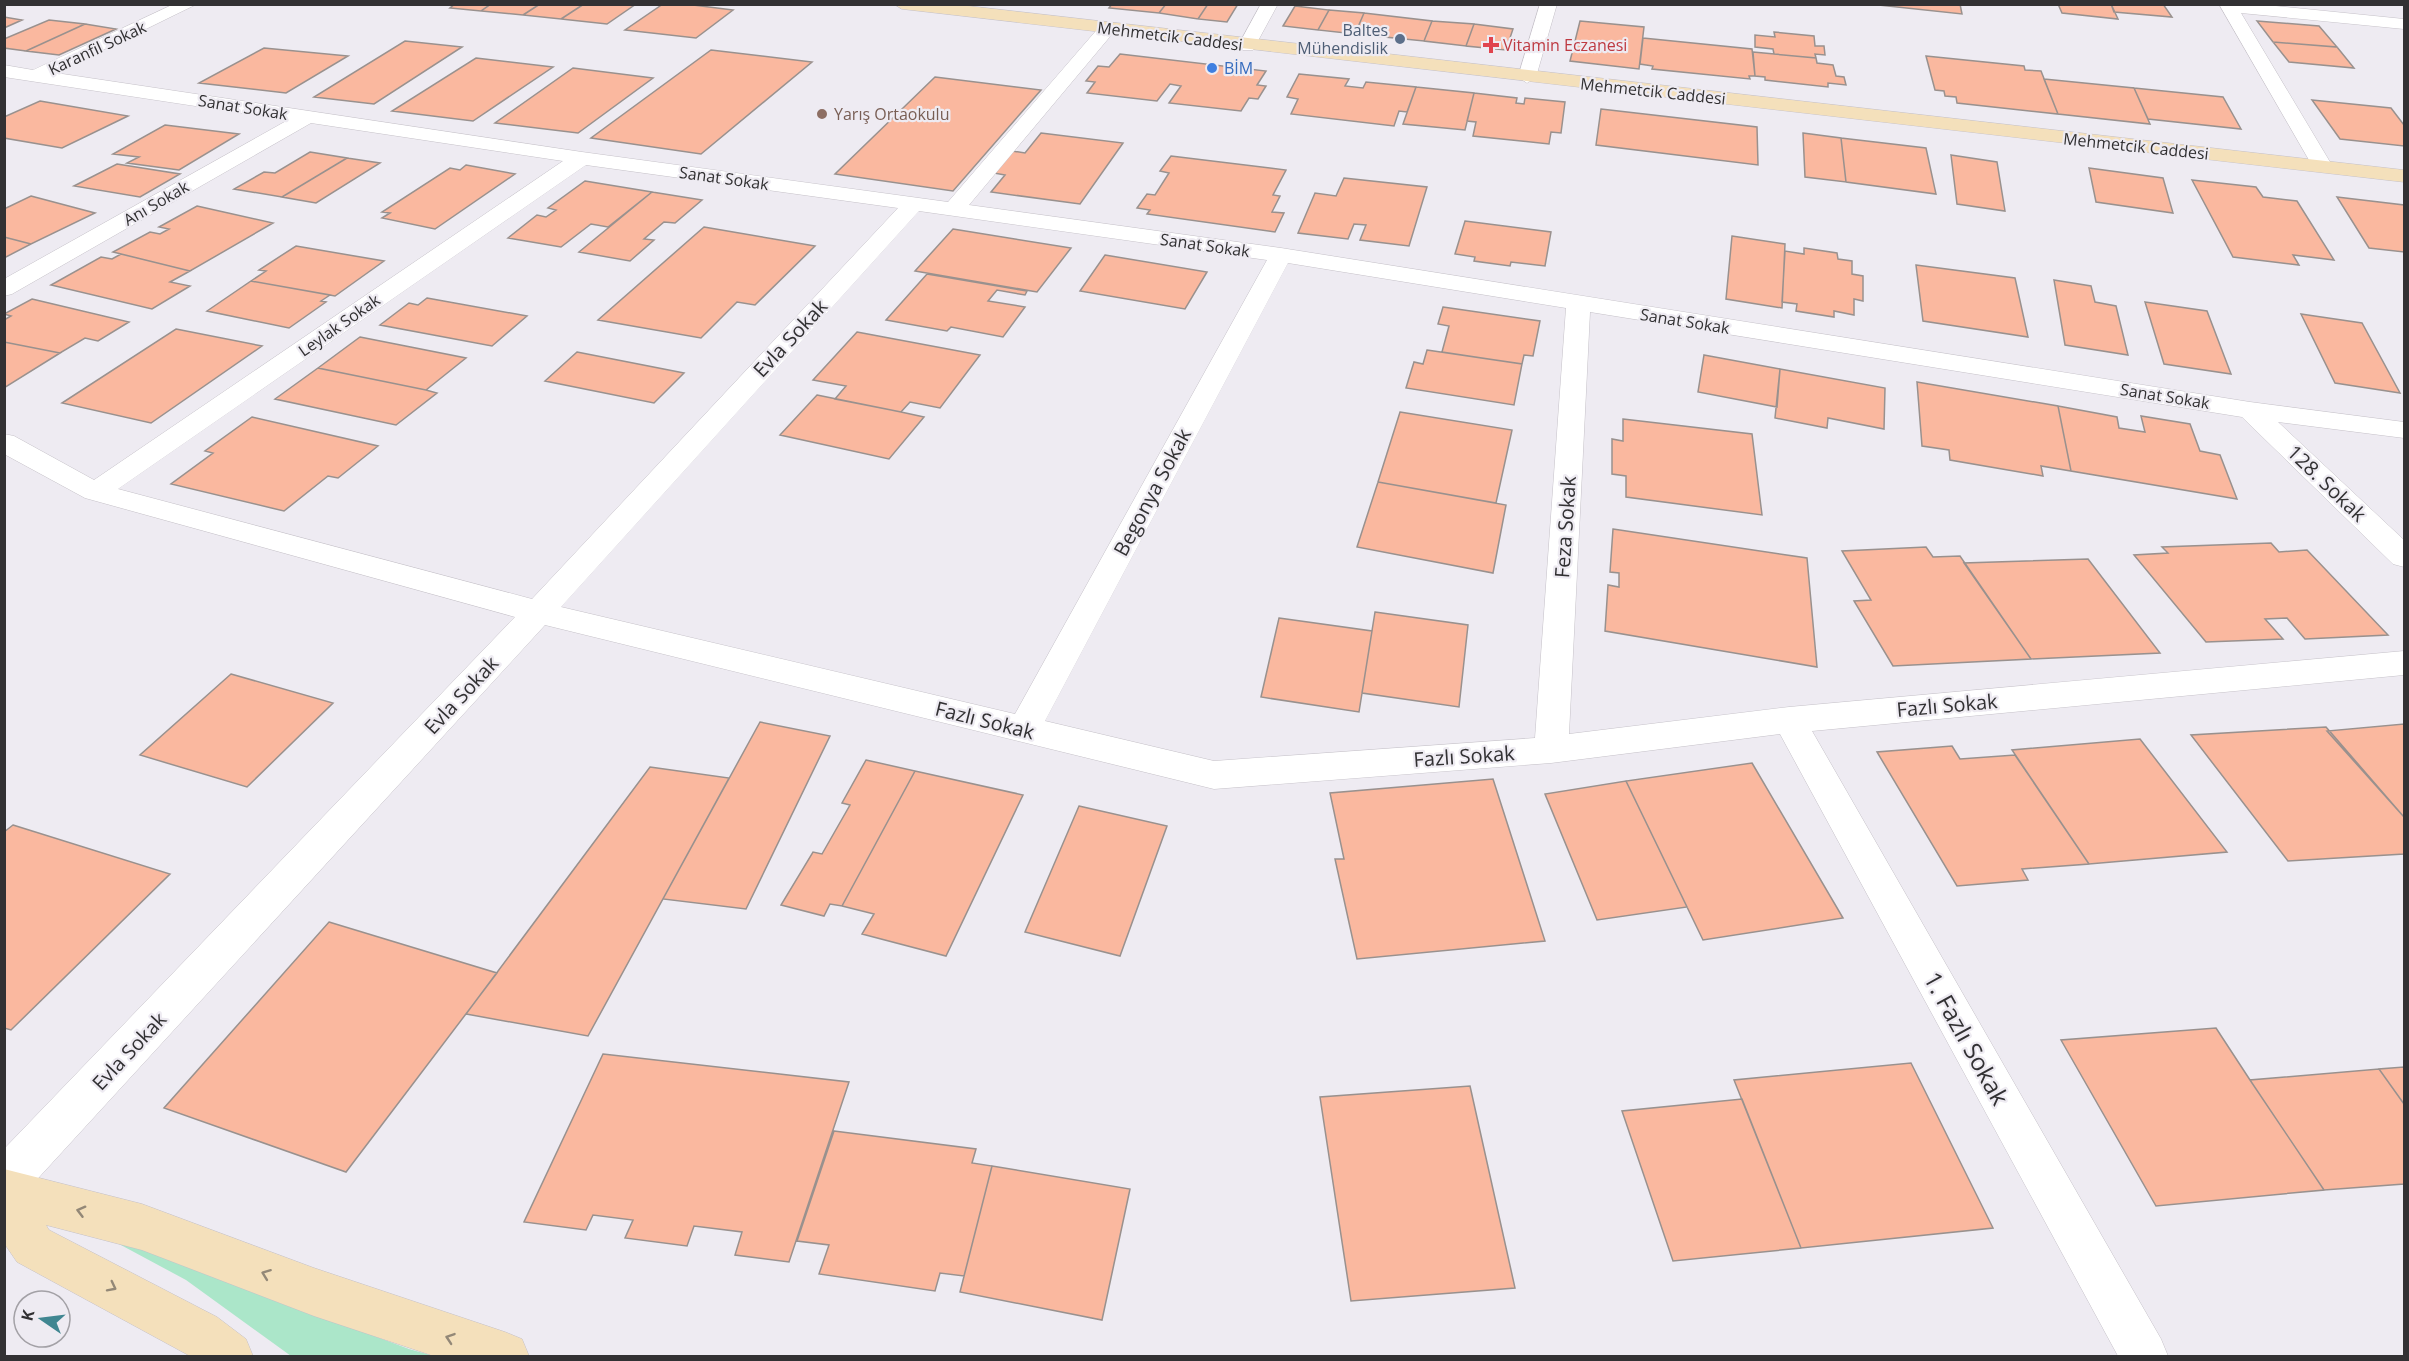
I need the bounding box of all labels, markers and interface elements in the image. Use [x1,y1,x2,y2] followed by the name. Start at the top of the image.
[44,15,150,80] street label: Karanfil Sokak
[1096,16,1244,56] street label: Mehmetcik Caddesi
[1297,19,1389,59] place label: Baltes Mühendislik
[1393,32,1407,46] marker: Baltes Mühendislik
[1503,34,1627,56] place label: Vitamin Eczanesi
[1484,38,1498,52] marker: Vitamin Eczanesi
[1224,57,1253,79] place label: BİM
[1205,61,1219,75] marker: BİM
[1579,72,1727,110] street label: Mehmetcik Caddesi
[197,89,290,125] street label: Sanat Sokak
[834,103,949,125] place label: Yarış Ortaokulu
[815,107,829,121] marker: Yarış Ortaokulu
[2062,127,2210,165] street label: Mehmetcik Caddesi
[678,161,771,195] street label: Sanat Sokak
[119,175,193,231] street label: Anı Sokak
[1159,228,1252,262] street label: Sanat Sokak
[294,288,385,361] street label: Leylak Sokak
[747,293,833,383] street label: Evla Sokak
[1639,303,1732,339] street label: Sanat Sokak
[2119,378,2212,414] street label: Sanat Sokak
[1107,423,1197,560] street label: Begonya Sokak
[2282,439,2373,528] street label: 128. Sokak
[1548,475,1582,579] street label: Feza Sokak
[418,650,504,740] street label: Evla Sokak
[1895,687,1999,723] street label: Fazlı Sokak
[933,695,1038,745] street label: Fazlı Sokak
[1413,739,1516,773] street label: Fazlı Sokak
[1917,965,2017,1111] street label: 1. Fazlı Sokak
[86,1006,172,1096] street label: Evla Sokak
[77,1206,87,1219] one-way arrow
[261,1269,272,1281] one-way arrow
[106,1280,116,1291] one-way arrow
[12,1289,72,1349] north arrow
[15,1307,39,1323] text: K
[445,1333,456,1345] one-way arrow

